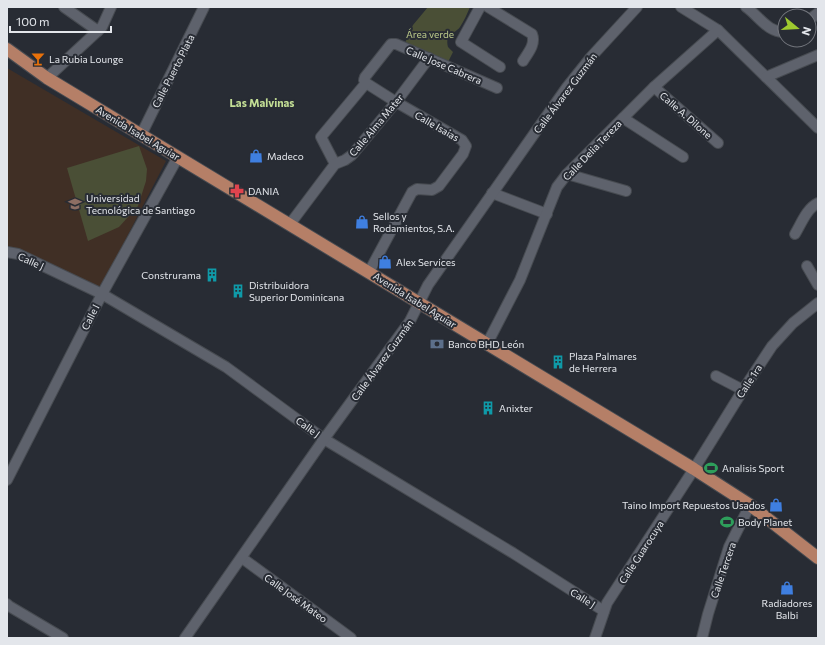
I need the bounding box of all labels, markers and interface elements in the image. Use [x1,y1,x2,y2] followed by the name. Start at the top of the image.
[10,8,111,34] scale bar
[777,8,817,48] north arrow
[16,14,50,28] text: 100 m
[800,25,814,37] text: N
[406,28,454,40] park label: Área verde
[149,32,197,110] street label: Calle Puerto Plata
[404,44,484,86] street label: Calle Jose Cabrera
[531,50,599,136] street label: Calle Álvarez Guzmán
[30,51,46,67] bar icon: La Rubia Lounge
[49,53,123,65] place label: La Rubia Lounge
[658,89,714,141] street label: Calle A. Dilone
[346,91,406,159] street label: Calle Alma Mater
[229,96,295,109] district label: Las Malvinas
[94,103,182,163] street label: Avenida Isabel Aguiar
[413,108,462,144] street label: Calle Isaias
[560,117,624,183] street label: Calle Delia Tereza
[248,148,264,164] shop icon: Madeco
[267,150,304,162] place label: Madeco
[229,183,245,199] pharmacy icon: DANIA
[248,185,279,197] place label: DANIA
[86,192,195,216] place label: Universidad Tecnológica de Santiago
[67,196,83,212] school or university icon: Universidad Tecnológica de Santiago
[373,210,455,234] place label: Sellos y Rodamientos, S.A.
[354,214,370,230] shop icon: Sellos y Rodamientos, S.A.
[16,250,46,272] street label: Calle J
[377,254,393,270] shop icon: Alex Services
[396,256,456,268] place label: Alex Services
[204,267,220,283] building icon: Construrama
[141,269,201,281] place label: Construrama
[371,270,459,330] street label: Avenida Isabel Aguiar
[249,279,344,303] place label: Distribuidora Superior Dominicana
[230,283,246,299] building icon: Distribuidora Superior Dominicana
[78,302,102,332] street label: Calle I
[348,317,416,403] street label: Calle Álvarez Guzmán
[429,336,445,352] bank icon: Banco BHD León
[448,338,524,350] place label: Banco BHD León
[569,350,637,374] place label: Plaza Palmares de Herrera
[550,354,566,370] building icon: Plaza Palmares de Herrera
[734,362,764,400] street label: Calle 1ra
[480,400,496,416] building icon: Anixter
[499,402,533,414] place label: Anixter
[293,414,323,440] street label: Calle J
[703,460,719,476] sports icon: Analisis Sport
[722,462,784,474] place label: Analisis Sport
[768,497,784,513] shop icon: Taino Import Repuestos Usados
[622,499,765,511] place label: Taino Import Repuestos Usados
[719,514,735,530] sports icon: Body Planet
[738,516,792,528] place label: Body Planet
[616,518,666,586] street label: Calle Guarocuya
[708,540,738,600] street label: Calle Tercera
[262,571,330,625] street label: Calle José Mateo
[779,580,795,596] shop icon: Radiadores Balbi
[568,586,598,610] street label: Calle J
[762,597,813,621] place label: Radiadores Balbi

